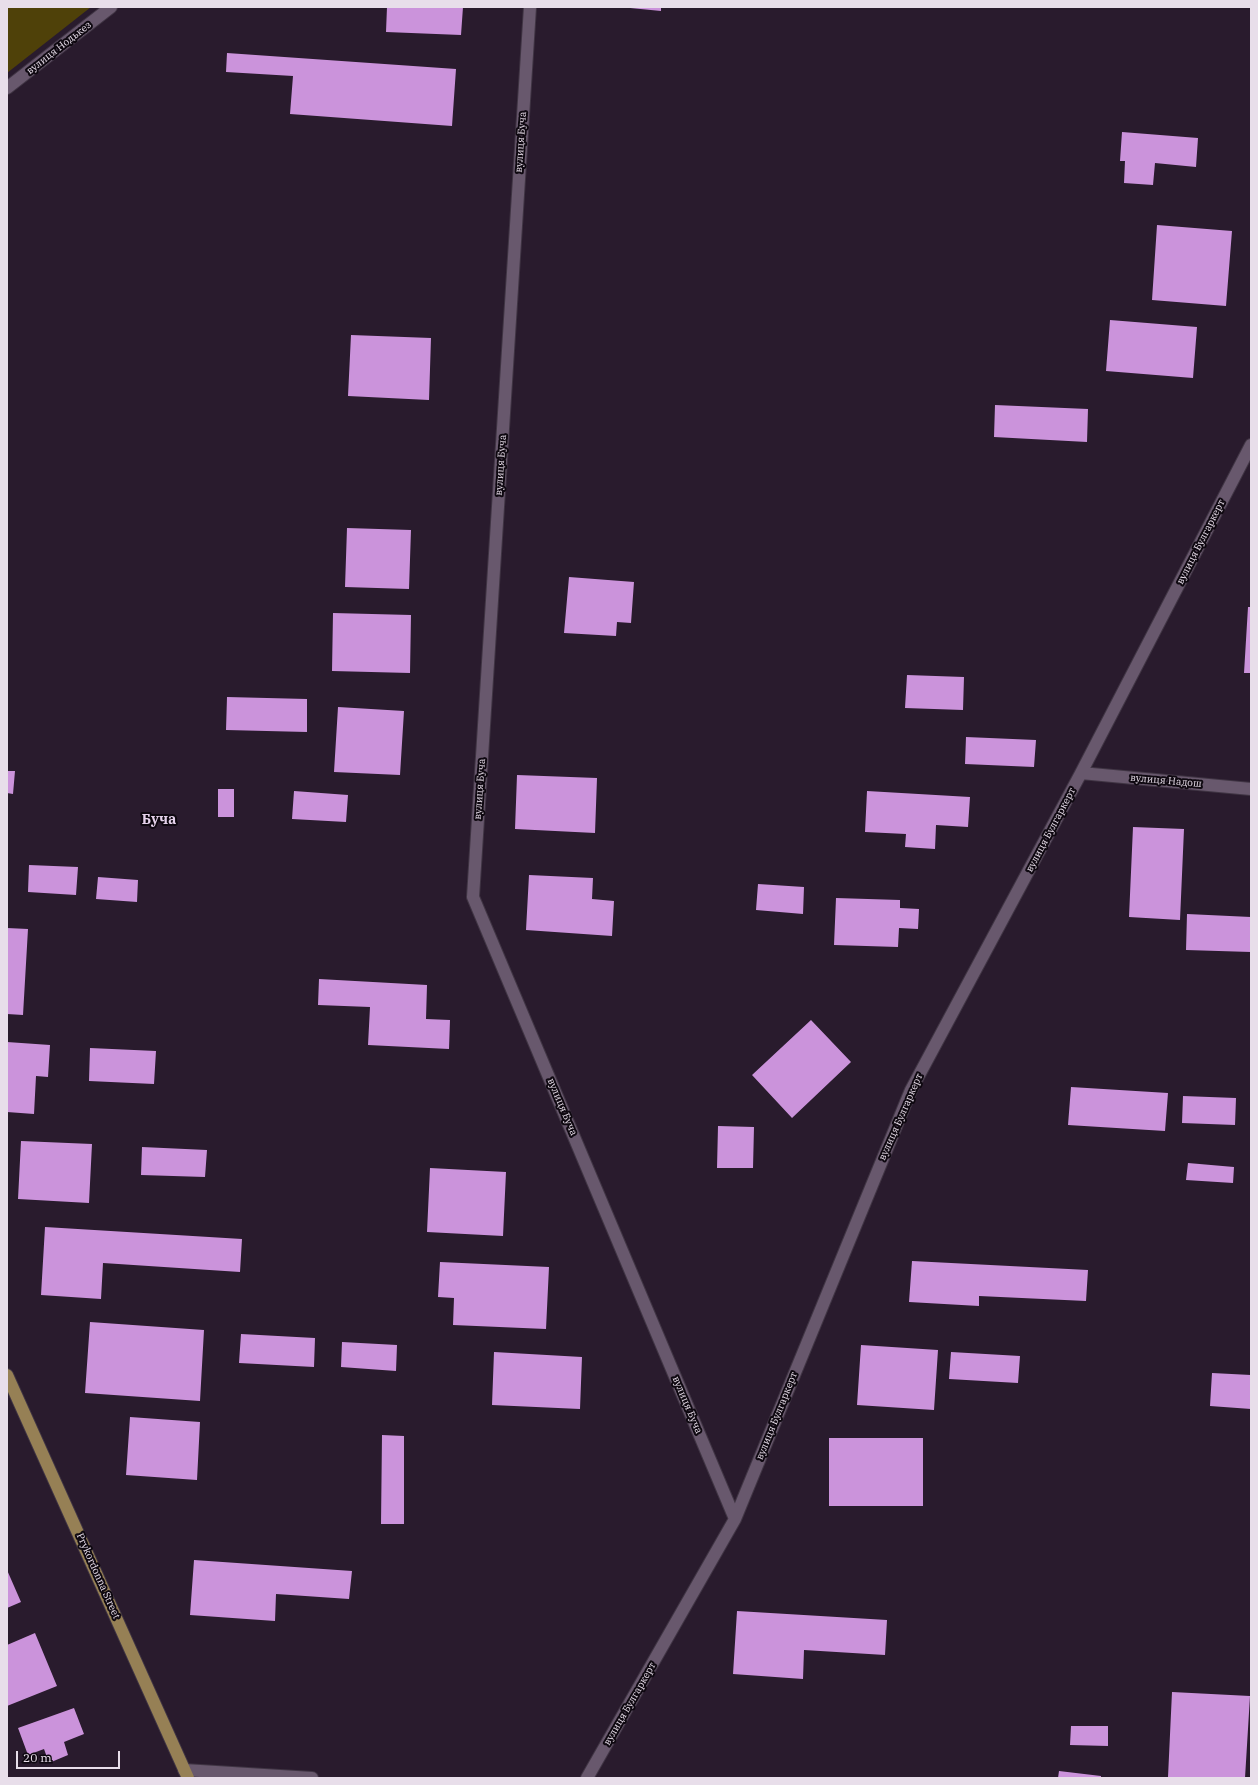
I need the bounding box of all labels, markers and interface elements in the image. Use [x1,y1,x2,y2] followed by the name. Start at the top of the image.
[24,19,94,77] street label: вулиця Нодькез
[513,111,529,173] street label: вулиця Буча
[493,434,509,496] street label: вулиця Буча
[1174,498,1228,586] street label: вулиця Булгаркерт
[472,758,488,820] street label: вулиця Буча
[1130,772,1202,790] street label: вулиця Надош
[1024,786,1078,874] street label: вулиця Булгаркерт
[142,812,176,828] district label: Буча
[876,1072,926,1162] street label: вулиця Булгаркерт
[545,1077,579,1137] street label: вулиця Буча
[754,1370,800,1462] street label: вулиця Булгаркерт
[670,1375,704,1435] street label: вулиця Буча
[74,1531,122,1621] street label: Prykordonna Street
[601,1660,659,1748] street label: вулиця Булгаркерт
[18,1743,122,1769] scale bar
[23,1750,52,1765] text: 20 m

